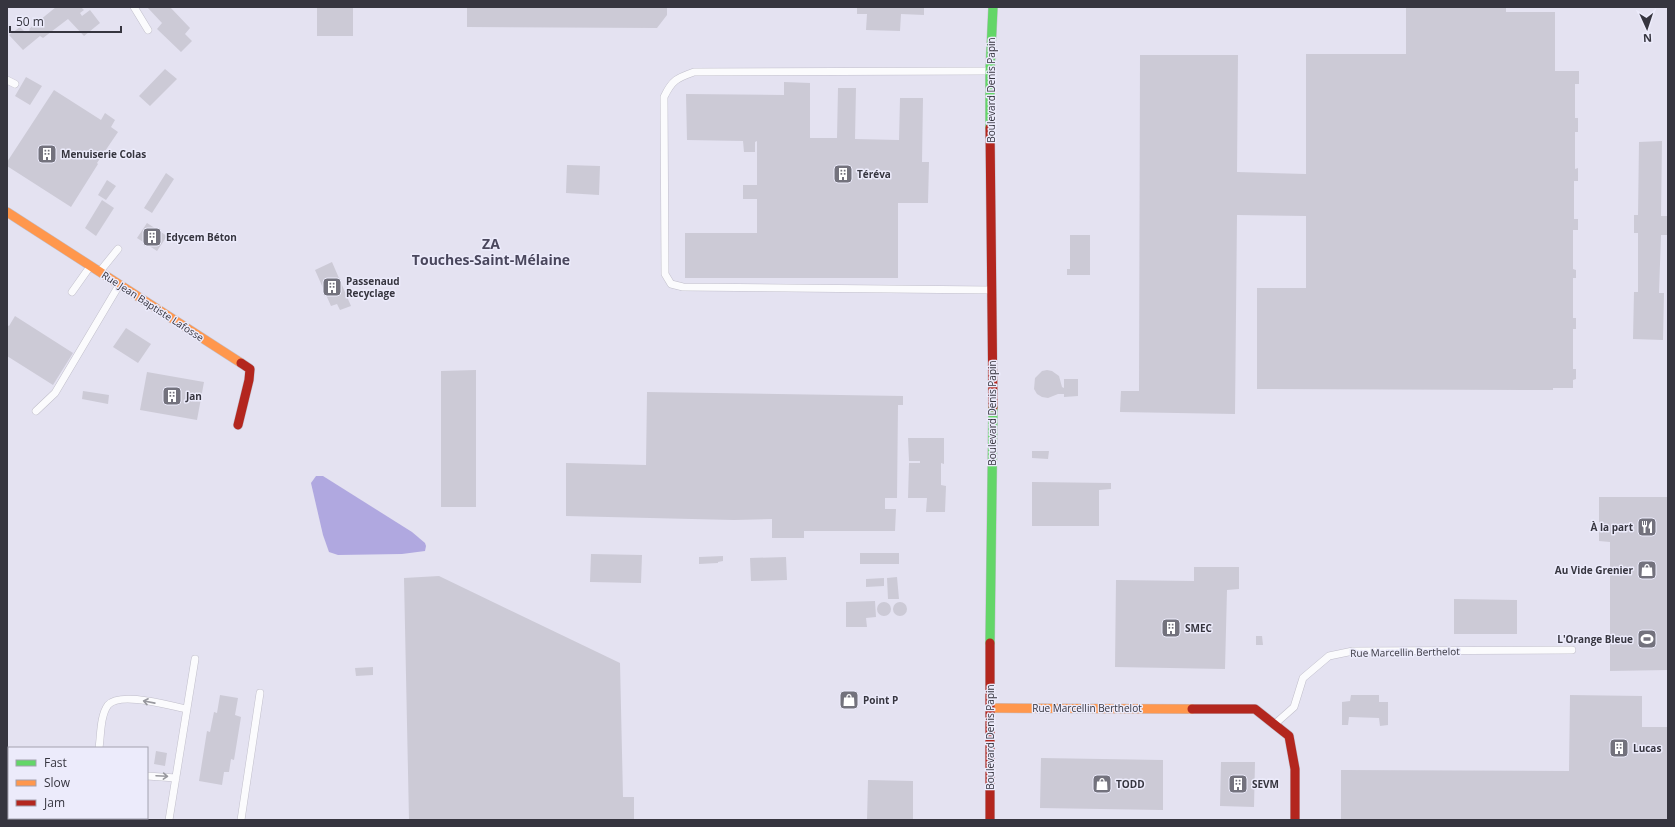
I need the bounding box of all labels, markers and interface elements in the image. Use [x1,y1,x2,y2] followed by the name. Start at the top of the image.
[10,8,121,34] scale bar
[1627,8,1667,48] north arrow
[16,13,44,30] text: 50 m
[1643,31,1652,46] text: N
[984,37,998,143] street label: Boulevard Denis Papin
[36,143,58,165] building icon: Menuiserie Colas
[61,147,146,161] place label: Menuiserie Colas
[832,163,854,185] building icon: Téréva
[857,167,891,181] place label: Téréva
[141,226,163,248] building icon: Edycem Béton
[166,230,237,244] place label: Edycem Béton
[412,234,570,269] district label: ZA Touches-Saint-Mélaine
[99,268,207,345] street label: Rue Jean Baptiste Lafosse
[346,274,400,300] place label: Passenaud Recyclage
[321,276,343,298] building icon: Passenaud Recyclage
[985,360,999,466] street label: Boulevard Denis Papin
[161,385,183,407] building icon: Jan
[185,389,202,403] place label: Jan
[1636,516,1658,538] restaurant icon: À la part
[1591,520,1634,534] place label: À la part
[1636,559,1658,581] shop icon: Au Vide Grenier
[1555,563,1633,577] place label: Au Vide Grenier
[1160,617,1182,639] building icon: SMEC
[1185,621,1213,635] place label: SMEC
[1636,628,1658,650] sports icon: L'Orange Bleue
[1557,632,1633,646] place label: L'Orange Bleue
[1350,644,1460,660] street label: Rue Marcellin Berthelot
[983,684,997,790] street label: Boulevard Denis Papin
[838,689,860,711] shop icon: Point P
[863,693,898,707] place label: Point P
[142,697,155,705] one-way arrow
[1032,701,1142,715] street label: Rue Marcellin Berthelot
[1608,737,1630,759] building icon: Lucas
[1633,741,1661,755] place label: Lucas
[8,747,148,819] legend
[44,754,67,771] text: Fast
[155,773,168,780] one-way arrow
[1091,773,1113,795] shop icon: TODD
[1227,773,1249,795] building icon: SEVM
[44,774,71,791] text: Slow
[1116,777,1145,791] place label: TODD
[1252,777,1279,791] place label: SEVM
[43,794,65,811] text: Jam

